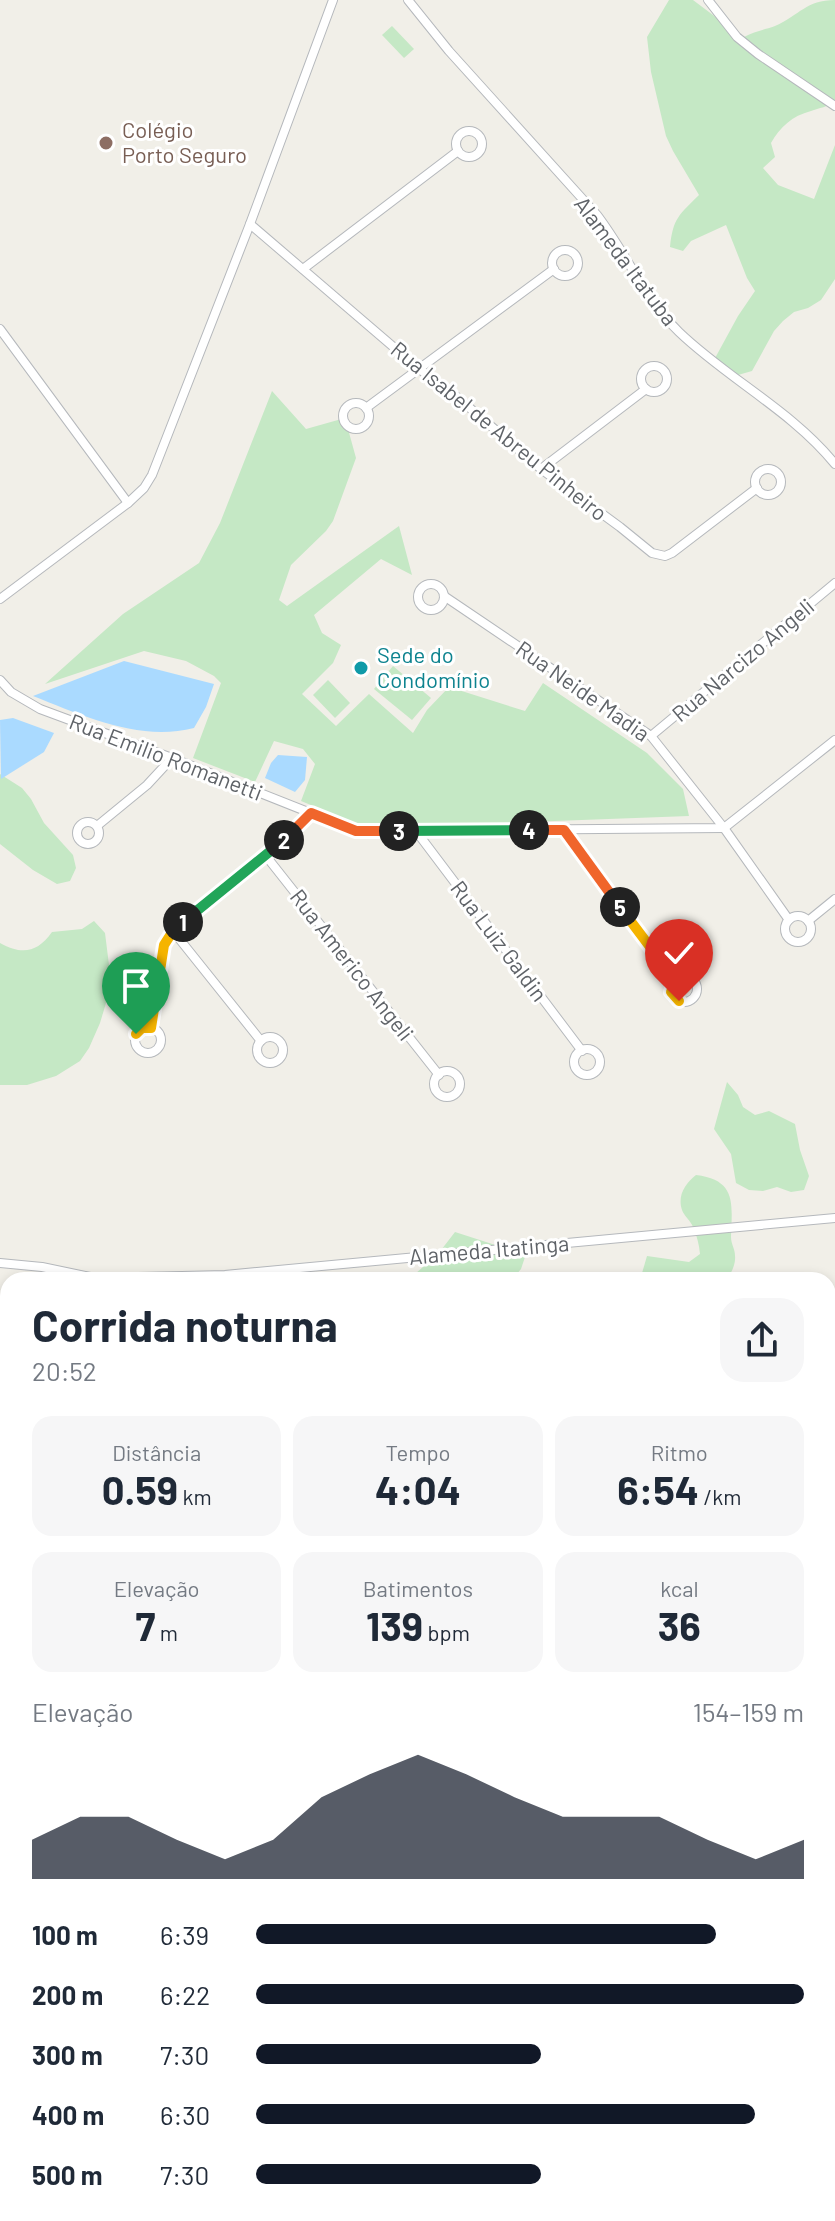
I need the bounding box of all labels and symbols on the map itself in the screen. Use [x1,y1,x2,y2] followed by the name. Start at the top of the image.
[122,116,247,167] place label: Colégio Porto Seguro
[97,134,115,152] marker: Colégio Porto Seguro
[570,191,684,330] street label: Alameda Itatuba
[386,335,613,525] street label: Rua Isabel de Abreu Pinheiro
[666,592,819,726] street label: Rua Narcizo Angeli
[512,634,655,746] street label: Rua Neide Madia
[377,641,490,692] place label: Sede do Condomínio
[352,659,370,677] marker: Sede do Condomínio
[66,707,267,805] street label: Rua Emilio Romanetti
[509,810,549,850] pin: 4
[379,811,419,851] pin: 3
[264,820,304,860] pin: 2
[446,875,554,1006] street label: Rua Luiz Galdin
[286,884,420,1045] street label: Rua Americo Angeli
[600,887,640,927] pin: 5
[163,902,203,942] pin: 1
[645,919,713,1001] pin
[102,952,170,1034] pin
[408,1229,570,1269] street label: Alameda Itatinga

